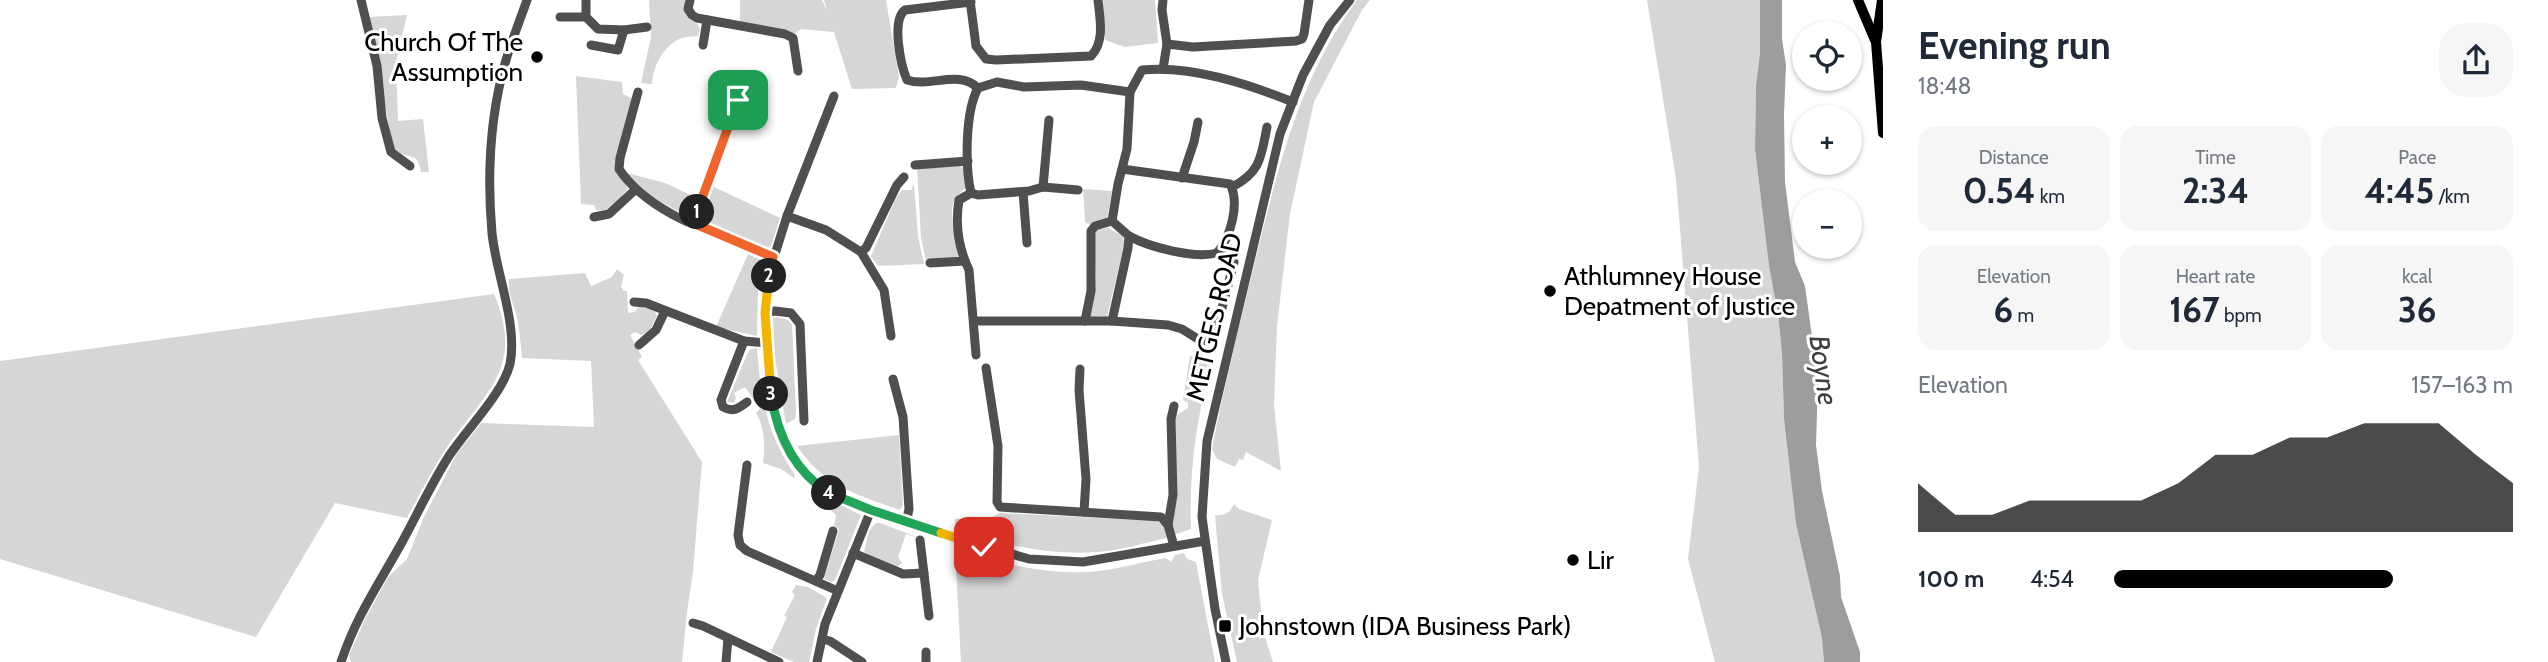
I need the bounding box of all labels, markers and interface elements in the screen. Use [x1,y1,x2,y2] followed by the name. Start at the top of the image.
[1792,21,1862,259] map controls
[1792,21,1862,91] button: locate
[1918,22,2111,69] text: Evening run
[2439,23,2513,97] button: share
[364,26,523,88] place label: Church Of The Assumption
[529,49,545,65] marker: Church Of The Assumption
[708,70,768,130] pin
[1918,72,1971,100] text: 18:48
[719,81,757,119] icon: arrive
[1792,105,1862,175] button: +
[1979,146,2049,169] text: Distance
[2195,146,2236,169] text: Time
[2398,146,2436,169] text: Pace
[1963,169,2035,212] text: 0.54
[2182,169,2249,212] text: 2:34
[2364,169,2434,212] text: 4:45
[2035,185,2065,208] text: km
[2434,185,2470,208] text: /km
[1792,189,1862,259] button: −
[680,194,714,230] pin: 1
[693,200,700,223] text: 1
[1179,230,1249,404] street label: METGES ROAD
[752,258,786,294] pin: 2
[1564,260,1795,322] place label: Athlumney House Depatment of Justice
[763,264,774,287] text: 2
[1977,265,2051,288] text: Elevation
[2176,265,2255,288] text: Heart rate
[2402,265,2432,288] text: kcal
[1542,283,1558,299] marker: Athlumney House Depatment of Justice
[1994,288,2013,331] text: 6
[2169,288,2220,331] text: 167
[2398,288,2436,331] text: 36
[2013,304,2034,327] text: m
[2220,304,2262,327] text: bpm
[1802,333,1846,407] water label: Boyne
[1918,371,2008,399] text: Elevation
[2411,371,2513,399] text: 157–163 m
[754,376,788,412] pin: 3
[765,382,776,405] text: 3
[812,476,846,510] pin: 4
[823,481,834,504] text: 4
[954,517,1014,577] pin
[965,528,1003,566] icon: check
[1587,544,1615,576] place label: Lir
[1565,552,1581,568] marker: Lir
[1918,565,1984,593] text: 100 m
[2030,565,2074,593] text: 4:54
[1238,610,1571,642] place label: Johnstown (IDA Business Park)
[1217,618,1233,634] marker: Johnstown (IDA Business Park)

